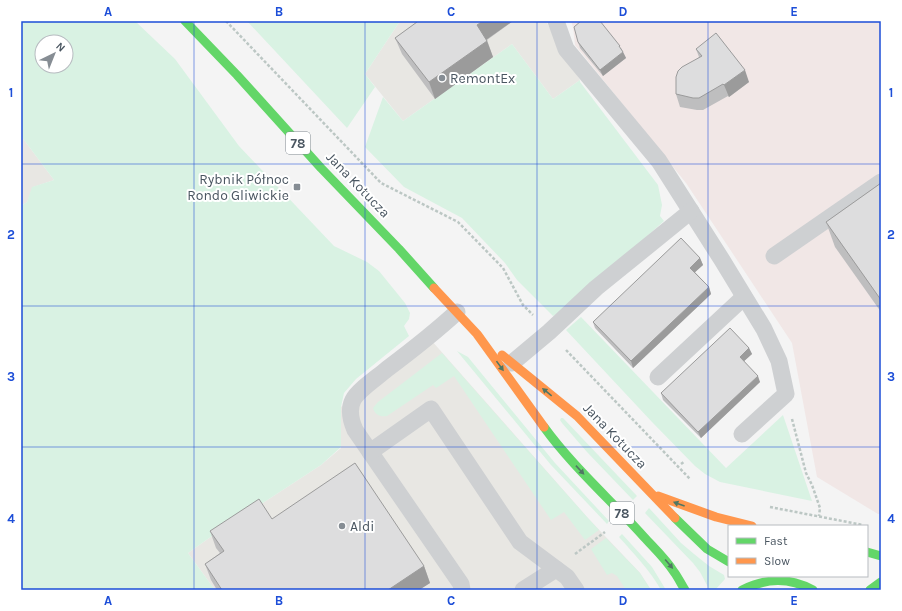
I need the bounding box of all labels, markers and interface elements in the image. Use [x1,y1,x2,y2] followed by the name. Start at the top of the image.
[104,4,112,19] text: A
[275,4,283,19] text: B
[447,4,455,19] text: C
[619,4,628,19] text: D
[790,4,798,19] text: E
[34,34,74,74] north arrow
[53,40,68,54] text: N
[450,70,515,87] place label: RemontEx
[437,73,447,83] marker: RemontEx
[9,85,13,100] text: 1
[889,85,893,100] text: 1
[286,132,310,154] road number: 78
[323,149,393,221] street label: Jana Kotucza
[187,171,289,204] place label: Rybnik Północ Rondo Gliwickie
[292,182,302,192] marker: Rybnik Północ Rondo Gliwickie
[7,227,15,242] text: 2
[887,227,895,242] text: 2
[495,361,503,371] one-way arrow
[7,369,15,384] text: 3
[887,369,895,384] text: 3
[542,387,553,396] one-way arrow
[580,400,650,472] street label: Jana Kotucza
[575,465,585,475] one-way arrow
[673,501,685,507] one-way arrow
[610,502,634,524] road number: 78
[7,511,15,526] text: 4
[887,511,895,526] text: 4
[350,518,374,535] place label: Aldi
[337,521,347,531] marker: Aldi
[728,525,868,577] legend
[764,534,788,548] text: Fast
[764,554,790,568] text: Slow
[665,559,674,570] one-way arrow
[104,593,112,608] text: A
[275,593,283,608] text: B
[447,593,455,608] text: C
[619,593,628,608] text: D
[790,593,798,608] text: E

